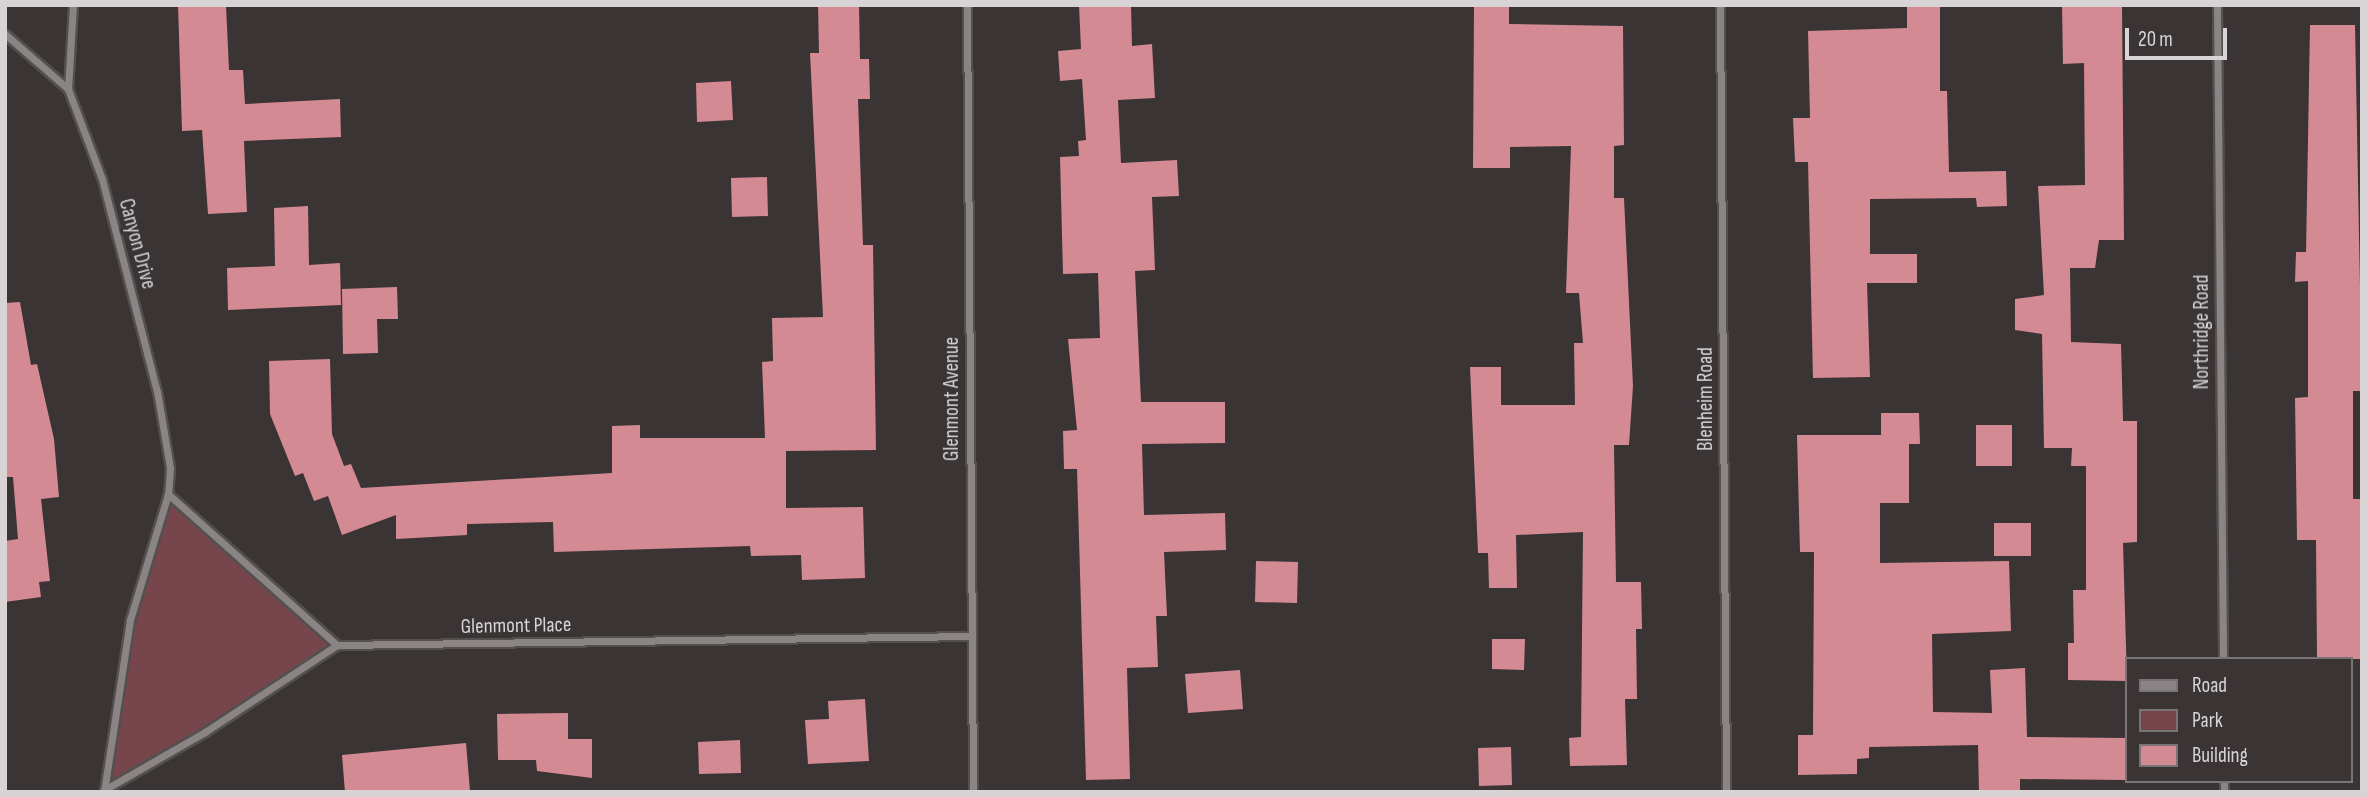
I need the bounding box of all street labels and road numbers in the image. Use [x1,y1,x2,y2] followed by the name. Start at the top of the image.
[113,196,161,292] street label: Canyon Drive
[2189,275,2215,389] street label: Northridge Road
[939,337,965,461] street label: Glenmont Avenue
[1693,347,1719,451] street label: Blenheim Road
[461,612,571,640] street label: Glenmont Place

